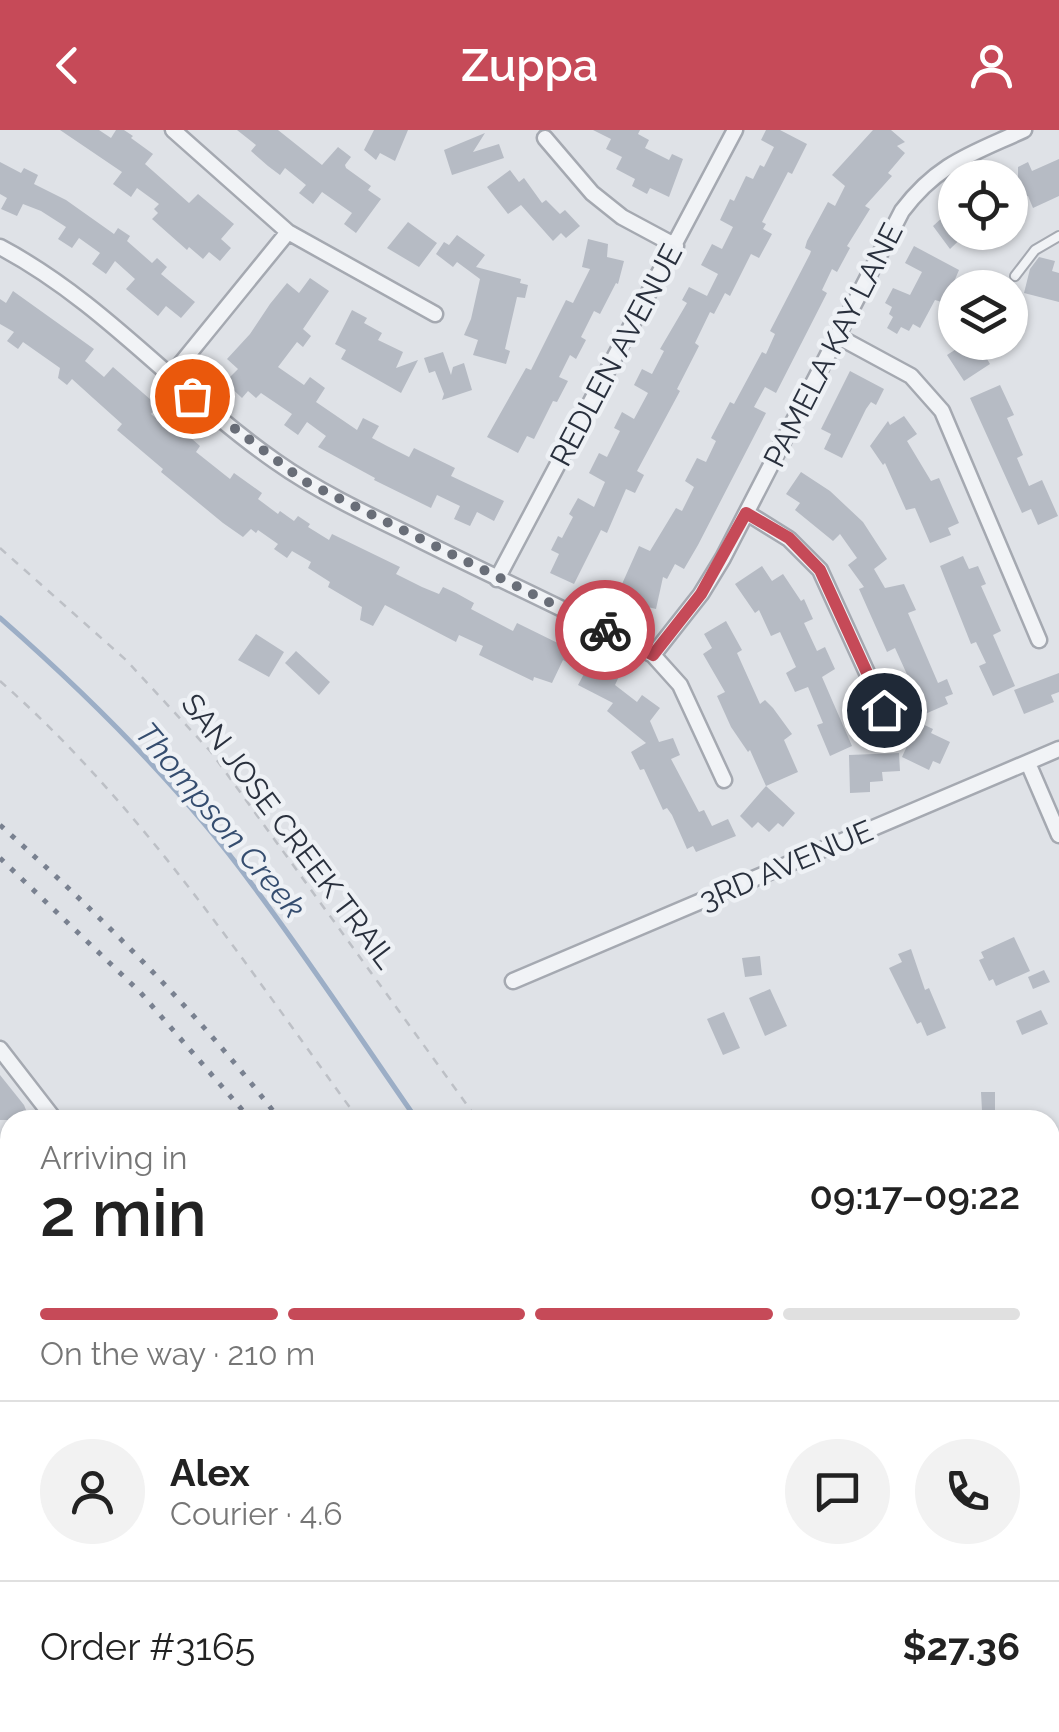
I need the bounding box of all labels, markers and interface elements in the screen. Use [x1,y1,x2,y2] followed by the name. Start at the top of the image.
[40,38,95,93] icon: back
[964,38,1019,93] icon: person
[461,39,598,92] text: Zuppa
[938,160,1028,360] map controls
[938,160,1028,250] button: locate
[756,217,910,473] street label: PAMELA KAY LANE
[543,238,689,472] street label: REDLEN AVENUE
[938,270,1028,360] button: layers
[150,354,235,439] pin
[165,369,220,424] icon: bag
[555,580,655,680] courier
[578,603,633,658] icon: bike
[842,668,927,753] pin
[857,683,912,738] icon: home
[174,687,404,976] street label: SAN JOSE CREEK TRAIL
[128,715,314,925] water label: Thompson Creek
[694,813,878,917] street label: 3RD AVENUE
[40,1139,187,1176] text: Arriving in
[810,1173,1020,1218] text: 09:17–09:22
[40,1175,207,1251] text: 2 min
[40,1335,315,1372] text: On the way · 210 m
[40,1439,145,1544] button: person
[785,1439,890,1544] button: chat
[915,1439,1020,1544] button: phone
[170,1450,250,1495] text: Alex
[170,1495,343,1532] text: Courier · 4.6
[40,1624,255,1669] text: Order #3165
[902,1624,1020,1669] text: $27.36

